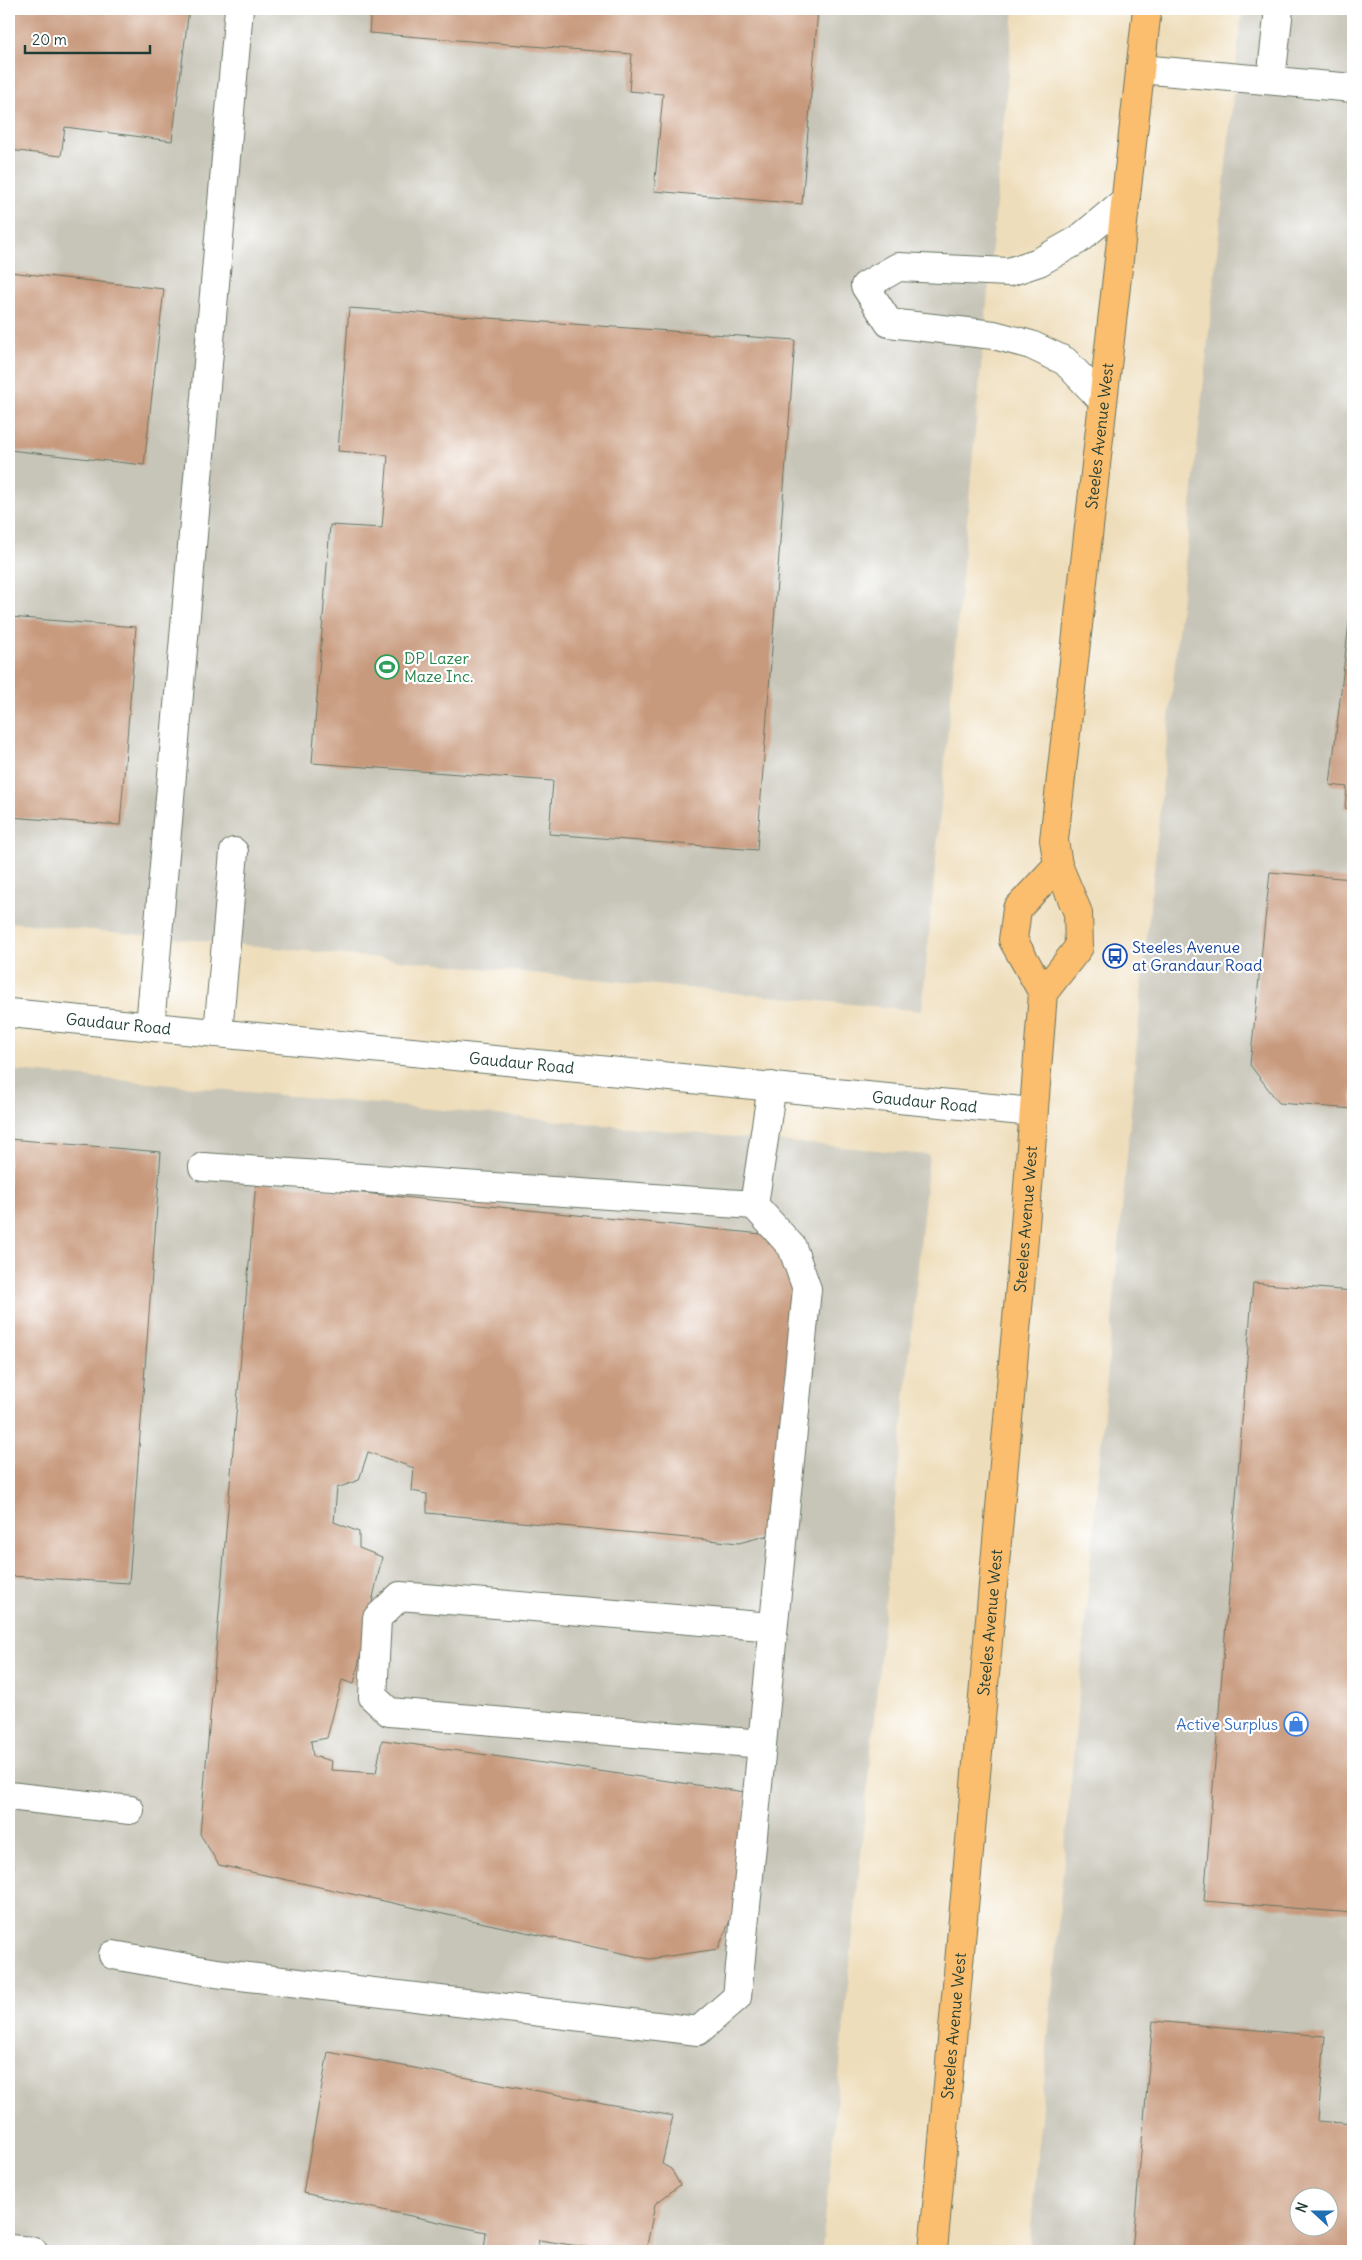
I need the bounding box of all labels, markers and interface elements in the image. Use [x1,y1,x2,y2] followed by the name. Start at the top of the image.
[25,22,150,54] scale bar
[32,30,67,49] text: 20 m
[1081,361,1117,510] street label: Steeles Avenue West
[404,648,473,686] place label: DP Lazer Maze Inc.
[374,654,400,680] sports icon: DP Lazer Maze Inc.
[1132,937,1262,975] place label: Steeles Avenue at Grandaur Road
[1102,943,1128,969] bus stop icon: Steeles Avenue at Grandaur Road
[65,1009,172,1039] street label: Gaudaur Road
[468,1048,575,1078] street label: Gaudaur Road
[871,1086,978,1117] street label: Gaudaur Road
[1009,1144,1041,1293] street label: Steeles Avenue West
[973,1548,1006,1697] street label: Steeles Avenue West
[1283,1711,1309,1737] shop icon: Active Surplus
[1176,1714,1278,1734] place label: Active Surplus
[937,1951,970,2100] street label: Steeles Avenue West
[1290,2188,1340,2238] north arrow
[1292,2200,1312,2215] text: N

